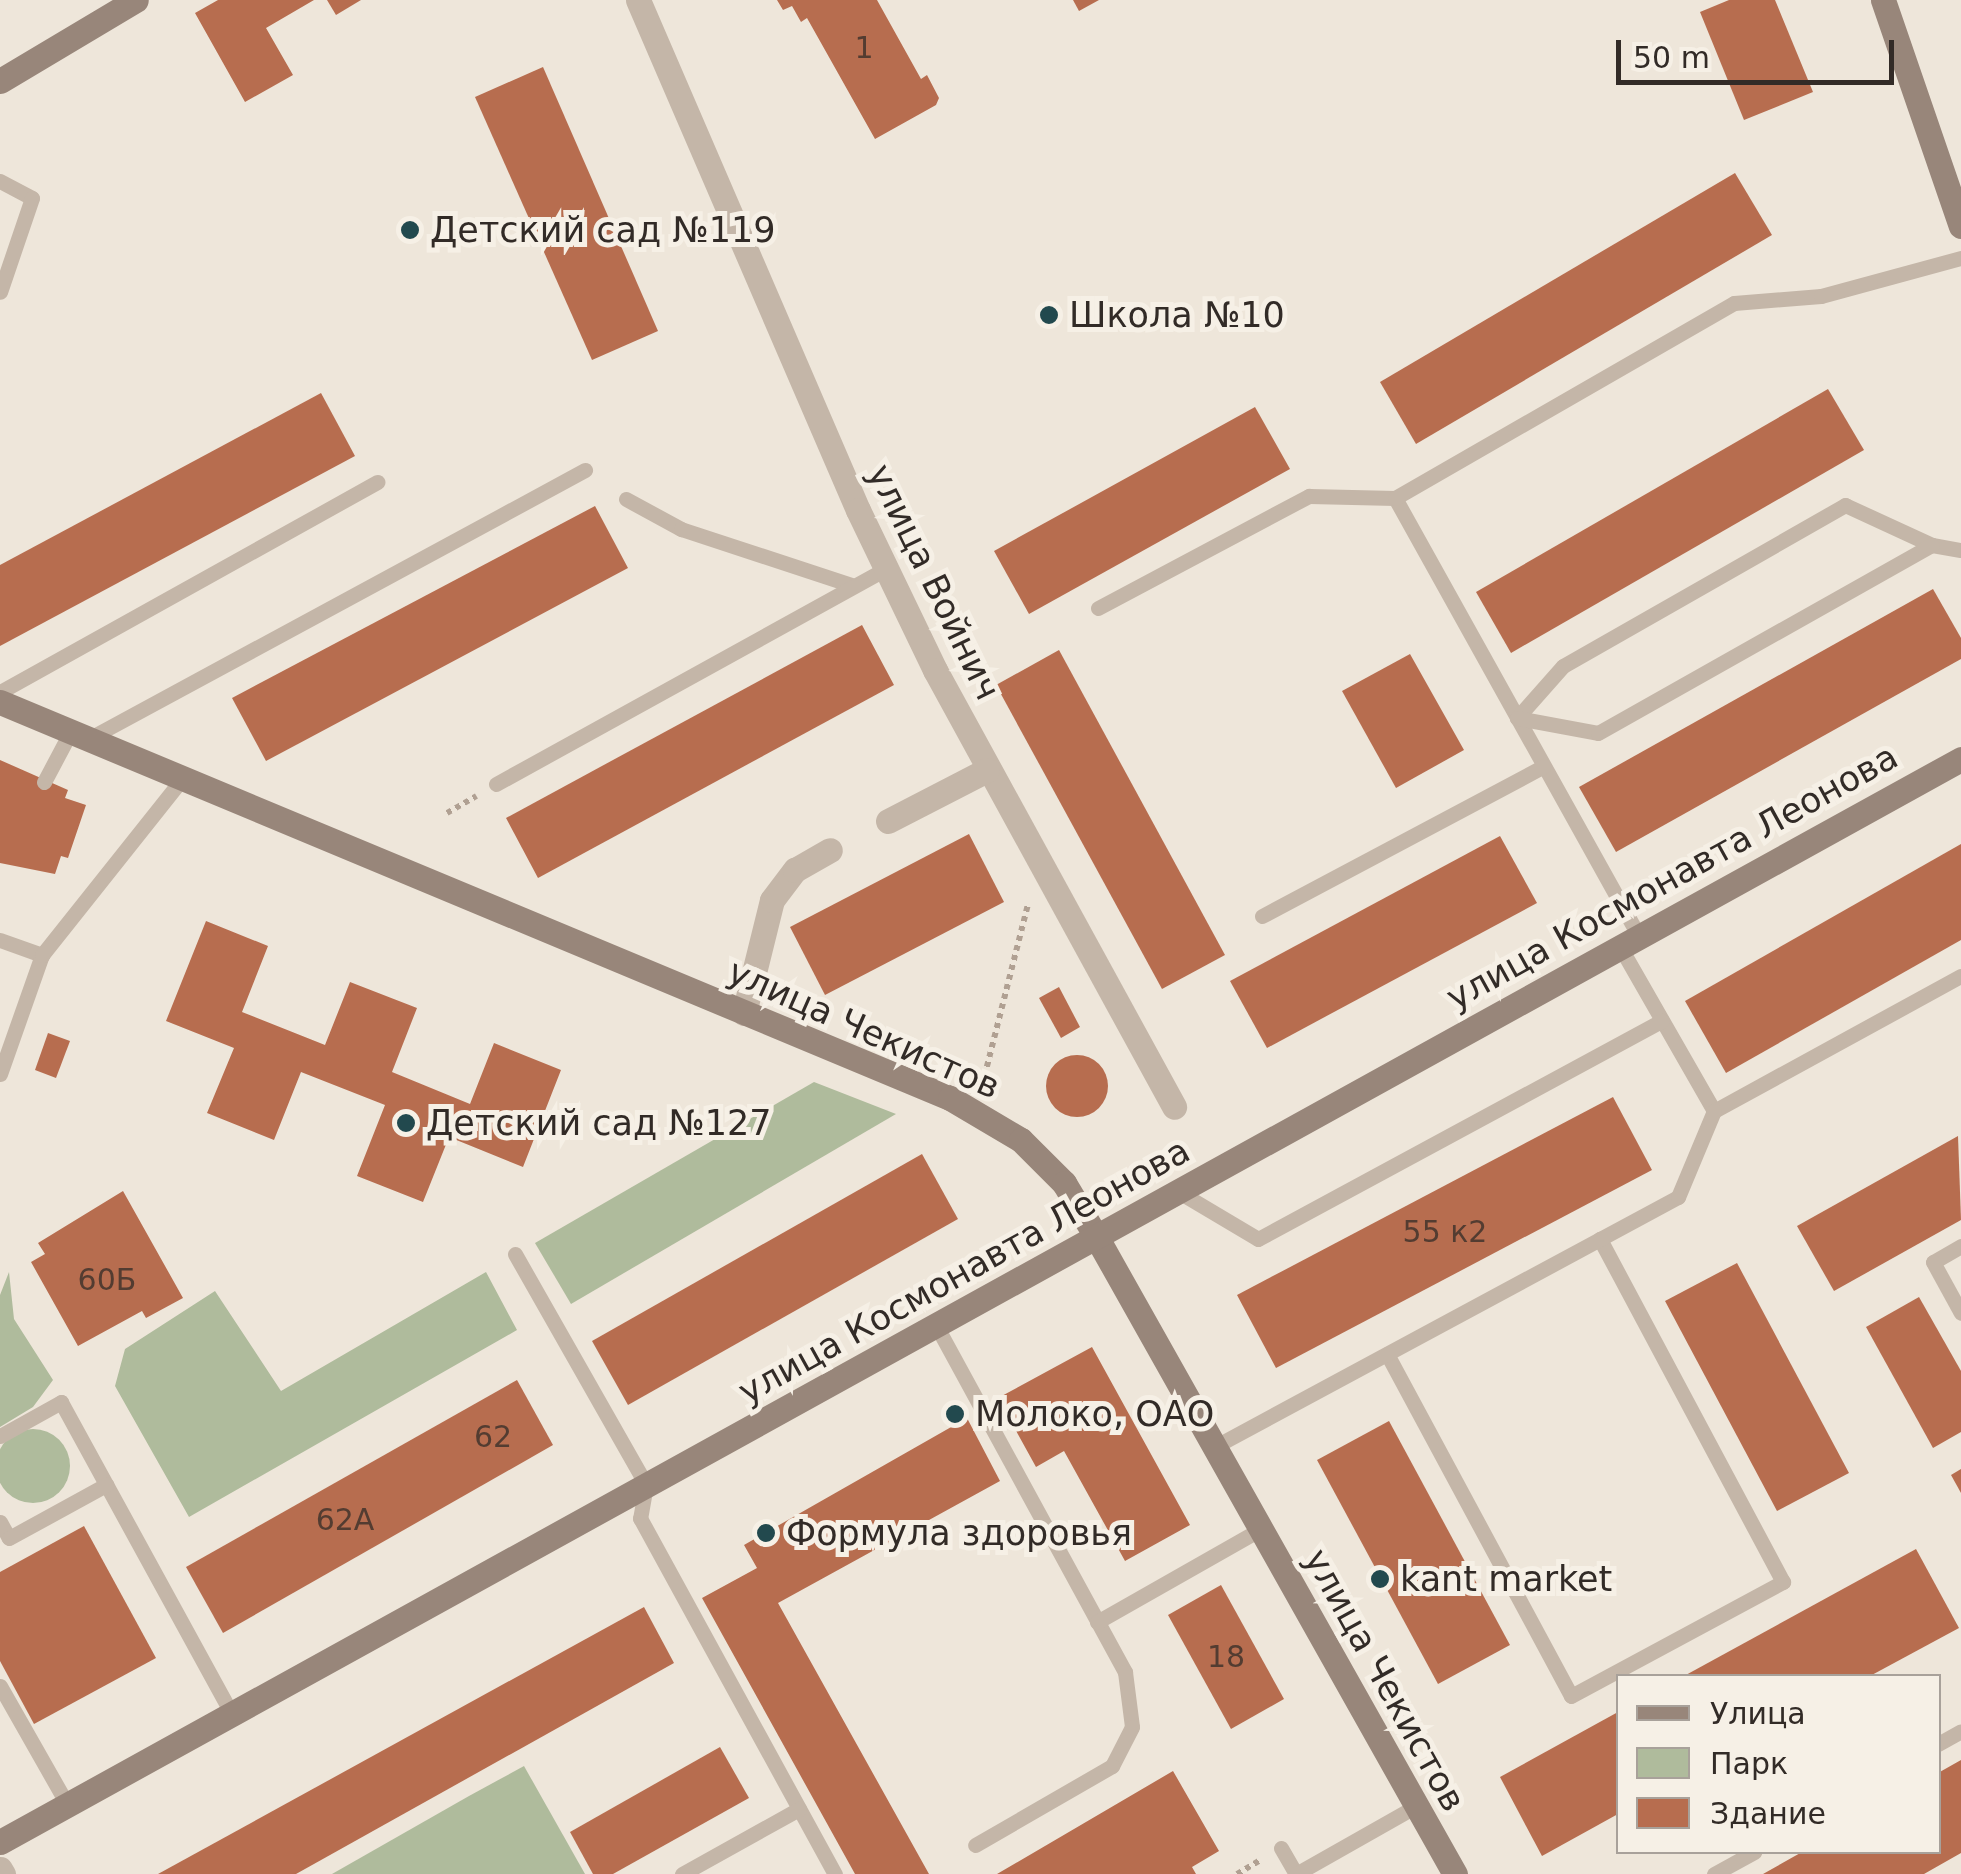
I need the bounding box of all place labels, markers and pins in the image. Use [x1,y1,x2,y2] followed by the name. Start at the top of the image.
[430,209,775,251] place label: Детский сад №119
[399,219,421,241] marker: Детский сад №119
[1069,294,1285,336] place label: Школа №10
[1038,304,1060,326] marker: Школа №10
[426,1102,771,1144] place label: Детский сад №127
[395,1112,417,1134] marker: Детский сад №127
[975,1393,1214,1435] place label: Молоко, ОАО
[944,1403,966,1425] marker: Молоко, ОАО
[786,1512,1132,1554] place label: Формула здоровья
[755,1522,777,1544] marker: Формула здоровья
[1400,1558,1612,1600] place label: kant market
[1369,1568,1391,1590] marker: kant market

